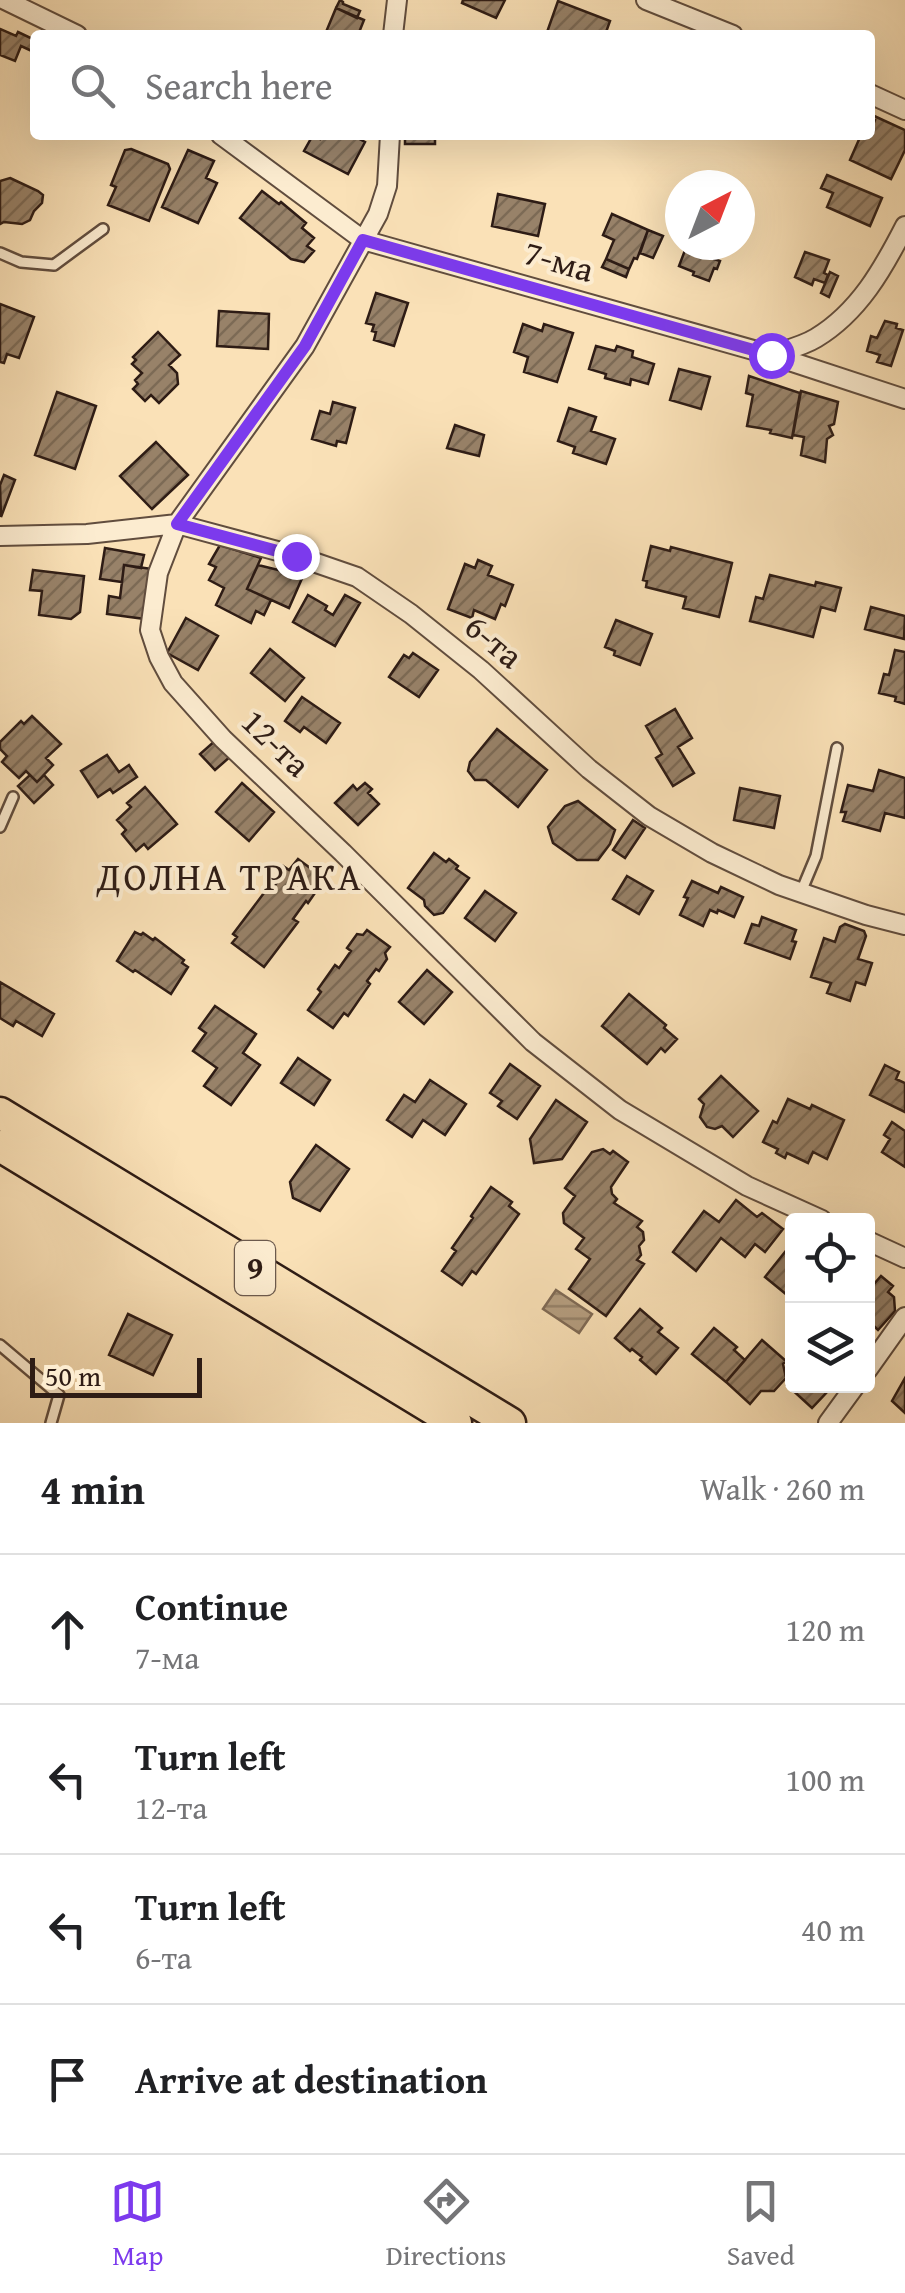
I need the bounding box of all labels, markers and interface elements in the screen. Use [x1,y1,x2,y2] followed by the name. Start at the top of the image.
[30,30,875,140] search box
[145,57,333,113] text: Search here
[65,58,120,113] icon: search
[665,170,755,260] north arrow
[518,226,600,295] street label: 7-ма
[749,333,795,379] route start
[274,534,320,580] route end
[454,601,535,680] street label: 6-та
[230,697,323,789] street label: 12-та
[96,848,363,904] district label: ДОЛНА ТРАКА
[785,1213,875,1393] map controls
[785,1213,875,1303] button: locate
[235,1241,275,1295] road number: 9
[785,1303,875,1393] button: layers
[30,1353,202,1398] scale bar
[45,1355,101,1396] text: 50 m
[40,1458,145,1519] text: 4 min
[700,1465,865,1512] text: Walk · 260 m
[135,1578,288,1634] text: Continue
[40,1602,95,1657] icon: ahead
[786,1606,865,1653] text: 120 m
[135,1634,199,1681] text: 7-ма
[135,1728,286,1784] text: Turn left
[40,1752,95,1807] icon: left
[786,1756,865,1803] text: 100 m
[135,1784,207,1831] text: 12-та
[135,1878,286,1934] text: Turn left
[40,1902,95,1957] icon: left
[801,1906,865,1953] text: 40 m
[135,1934,192,1981] text: 6-та
[135,2051,488,2107] text: Arrive at destination
[40,2052,95,2107] icon: arrive
[110,2174,165,2275] tab: Map
[386,2174,506,2275] tab: Directions
[727,2174,795,2275] tab: Saved

